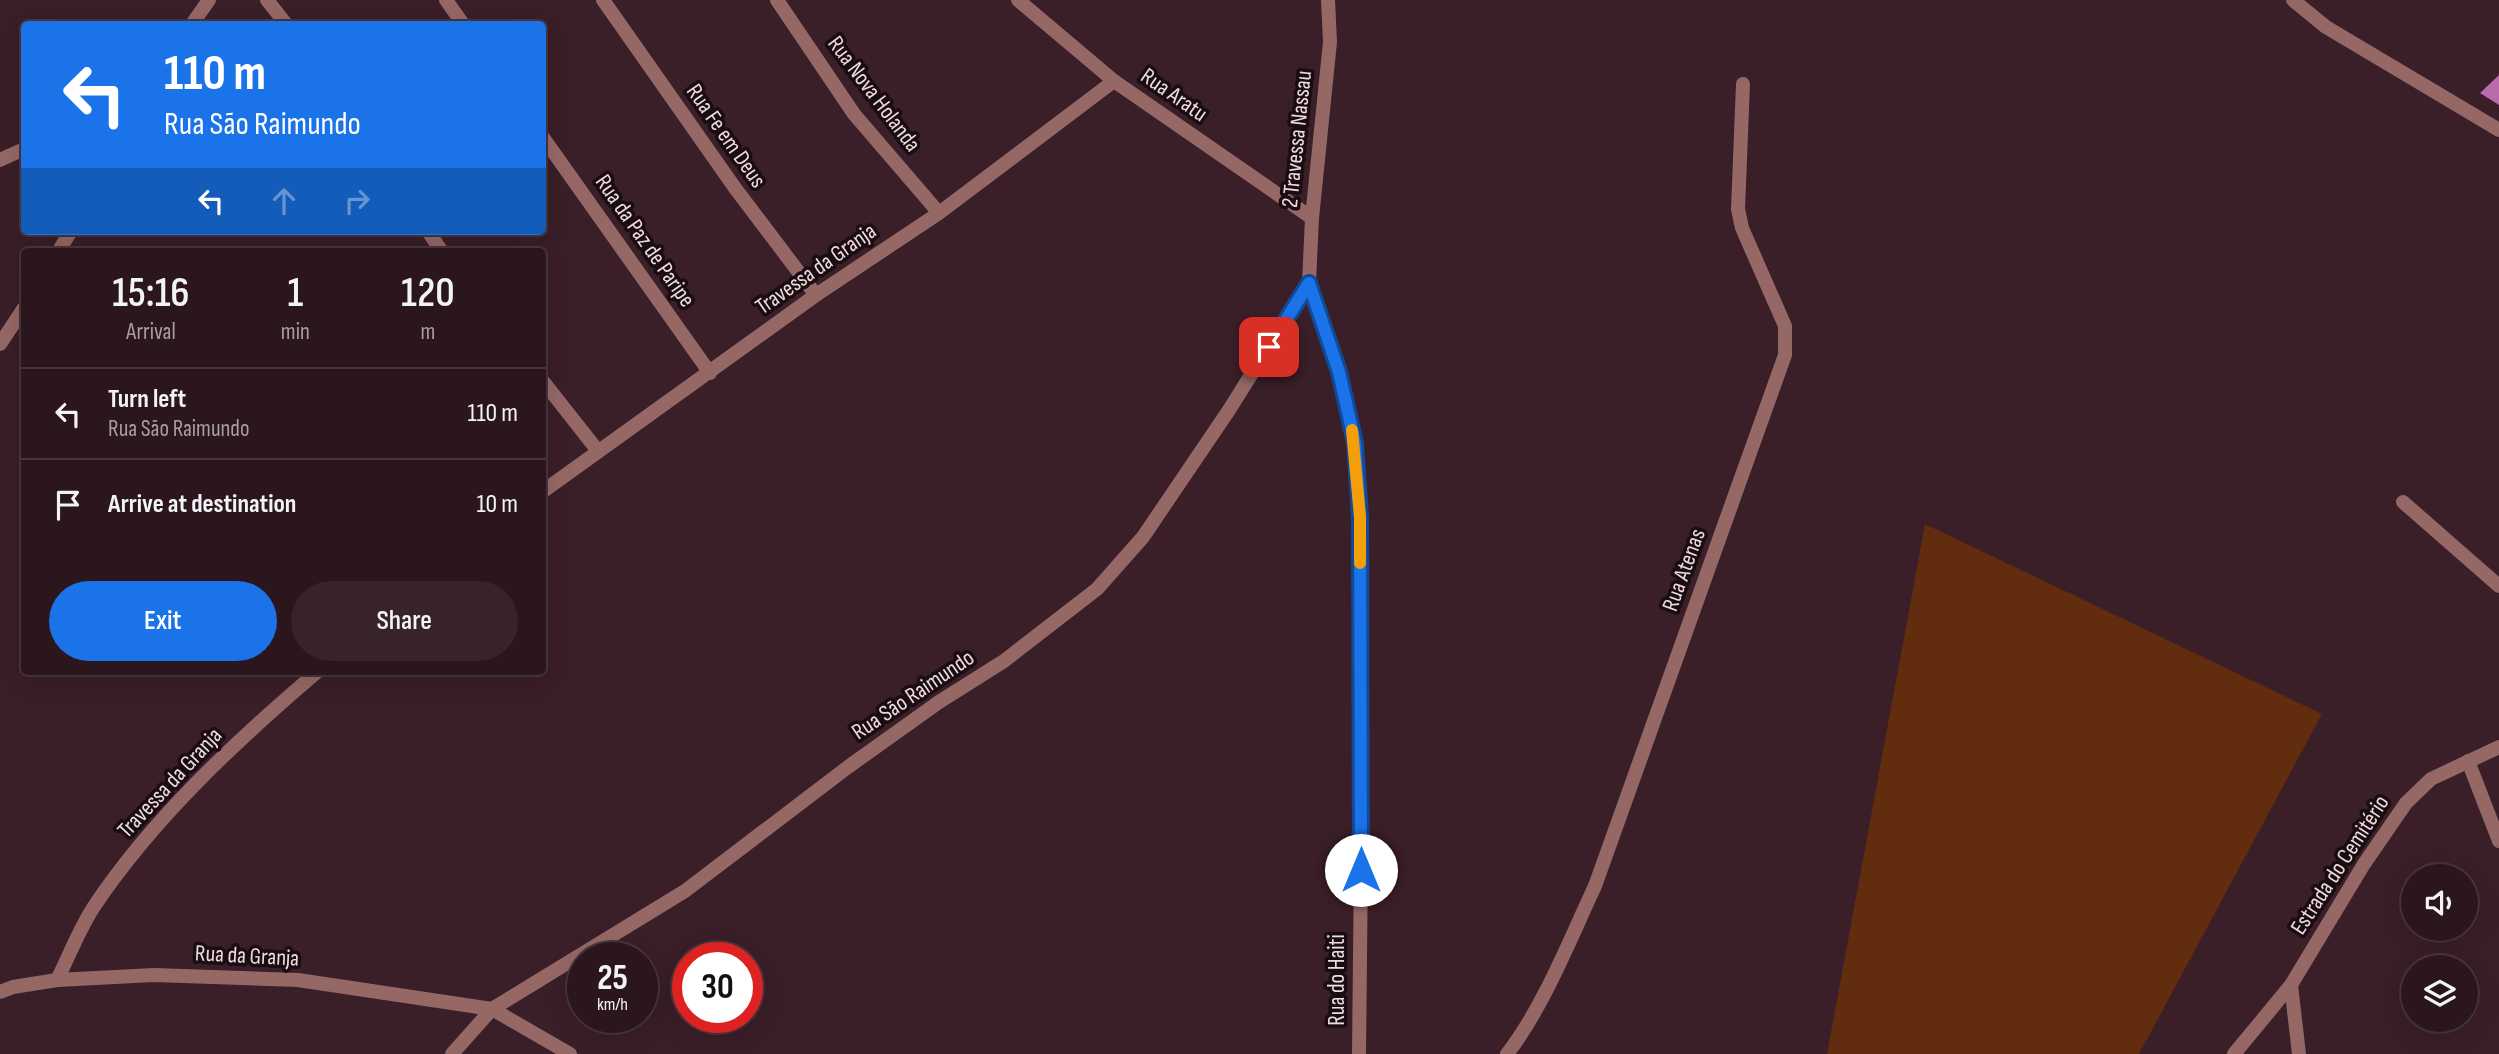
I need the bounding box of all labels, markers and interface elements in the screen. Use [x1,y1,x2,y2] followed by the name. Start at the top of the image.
[821,31,927,157] street label: Rua Nova Holanda
[164,45,266,104] text: 110 m
[49,49,140,140] icon: left
[1135,62,1213,128] street label: Rua Aratu
[1276,69,1318,209] street label: 2 Travessa Nassau
[680,79,772,193] street label: Rua Fe em Deus
[164,105,361,144] text: Rua São Raimundo
[589,169,701,313] street label: Rua da Paz de Paripe
[192,182,230,220] icon: left
[265,182,303,220] icon: ahead
[338,182,376,220] icon: right
[750,217,882,321] street label: Travessa da Granja
[112,268,190,319] text: 15:16
[287,268,303,319] text: 1
[401,268,455,319] text: 120
[1239,317,1299,377] pin
[126,318,176,346] text: Arrival
[281,318,310,346] text: min
[420,318,435,346] text: m
[1250,328,1288,366] icon: arrive
[108,384,186,415] text: Turn left
[49,395,87,433] icon: left
[467,398,518,429] text: 110 m
[108,415,249,443] text: Rua São Raimundo
[49,486,87,524] icon: arrive
[108,489,296,520] text: Arrive at destination
[476,489,518,520] text: 10 m
[1656,525,1712,615] street label: Rua Atenas
[49,581,277,661] button: Exit
[291,581,518,661] button: Share
[847,644,979,746] street label: Rua São Raimundo
[112,722,228,844] street label: Travessa da Granja
[2285,790,2395,940] street label: Estrada do Cemitério
[1324,833,1398,907] position arrow
[2401,864,2478,1032] map controls
[2401,864,2478,941] button: sound
[1323,934,1351,1026] street label: Rua do Haiti
[194,939,300,973] street label: Rua da Granja
[672,942,763,1033] speed limit sign: 30
[2401,955,2478,1032] button: layers
[597,957,628,1000] text: 25
[597,994,628,1015] text: km/h

